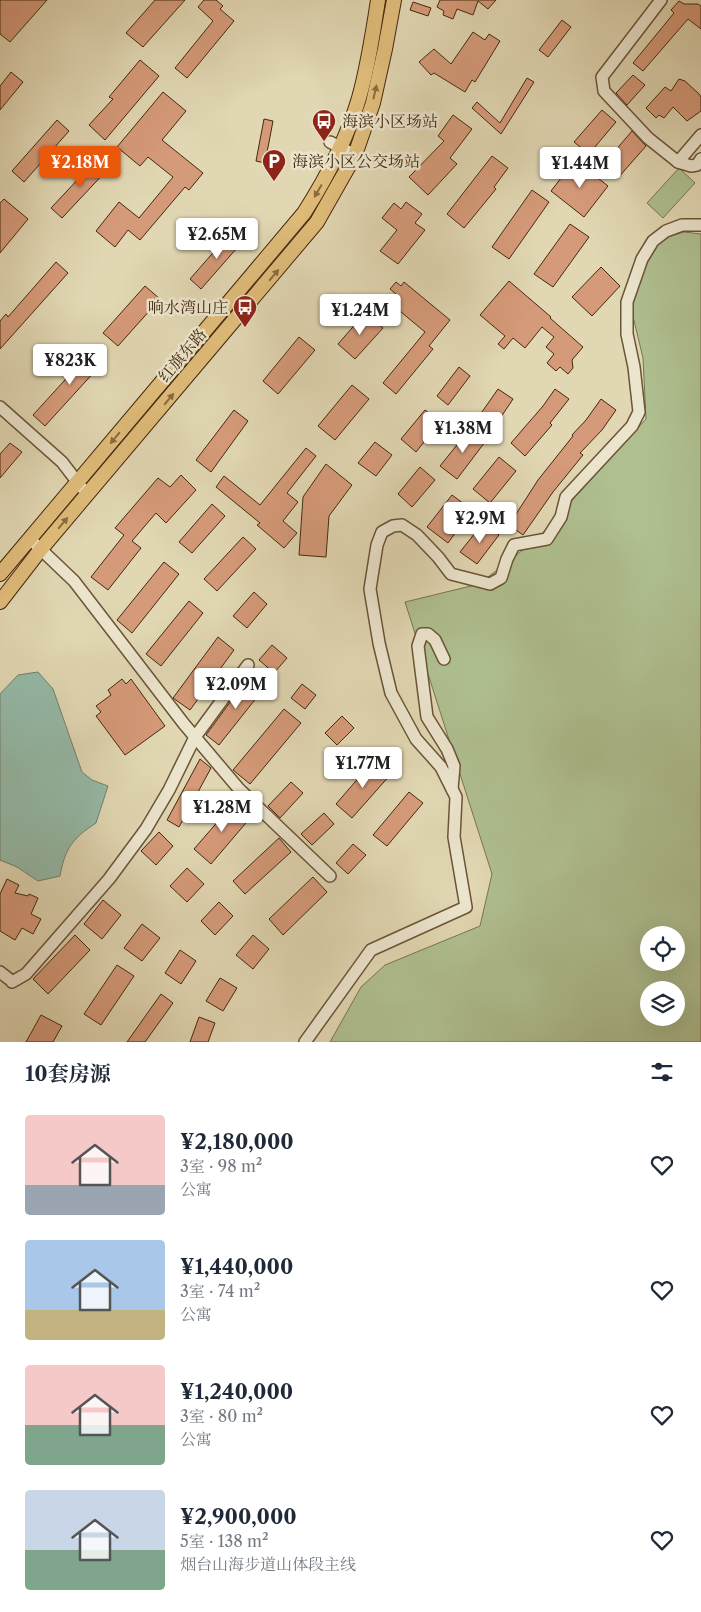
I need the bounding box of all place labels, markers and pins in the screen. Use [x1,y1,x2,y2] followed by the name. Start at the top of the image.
[311,108,337,142] bus stop icon: 海滨小区场站
[342,111,438,131] place label: 海滨小区场站
[39,146,121,188] pin: ¥2.18M
[539,146,621,189] pin: ¥1.44M
[261,148,287,182] parking icon: 海滨小区公交场站
[292,151,420,171] place label: 海滨小区公交场站
[176,218,258,260] pin: ¥2.65M
[232,294,258,328] bus stop icon: 响水湾山庄
[319,294,401,336] pin: ¥1.24M
[148,297,228,317] place label: 响水湾山庄
[35,344,105,386] pin: ¥823K
[422,412,504,454] pin: ¥1.38M
[445,502,515,544] pin: ¥2.9M
[195,668,277,710] pin: ¥2.09M
[322,746,404,789] pin: ¥1.77M
[181,790,263,833] pin: ¥1.28M

